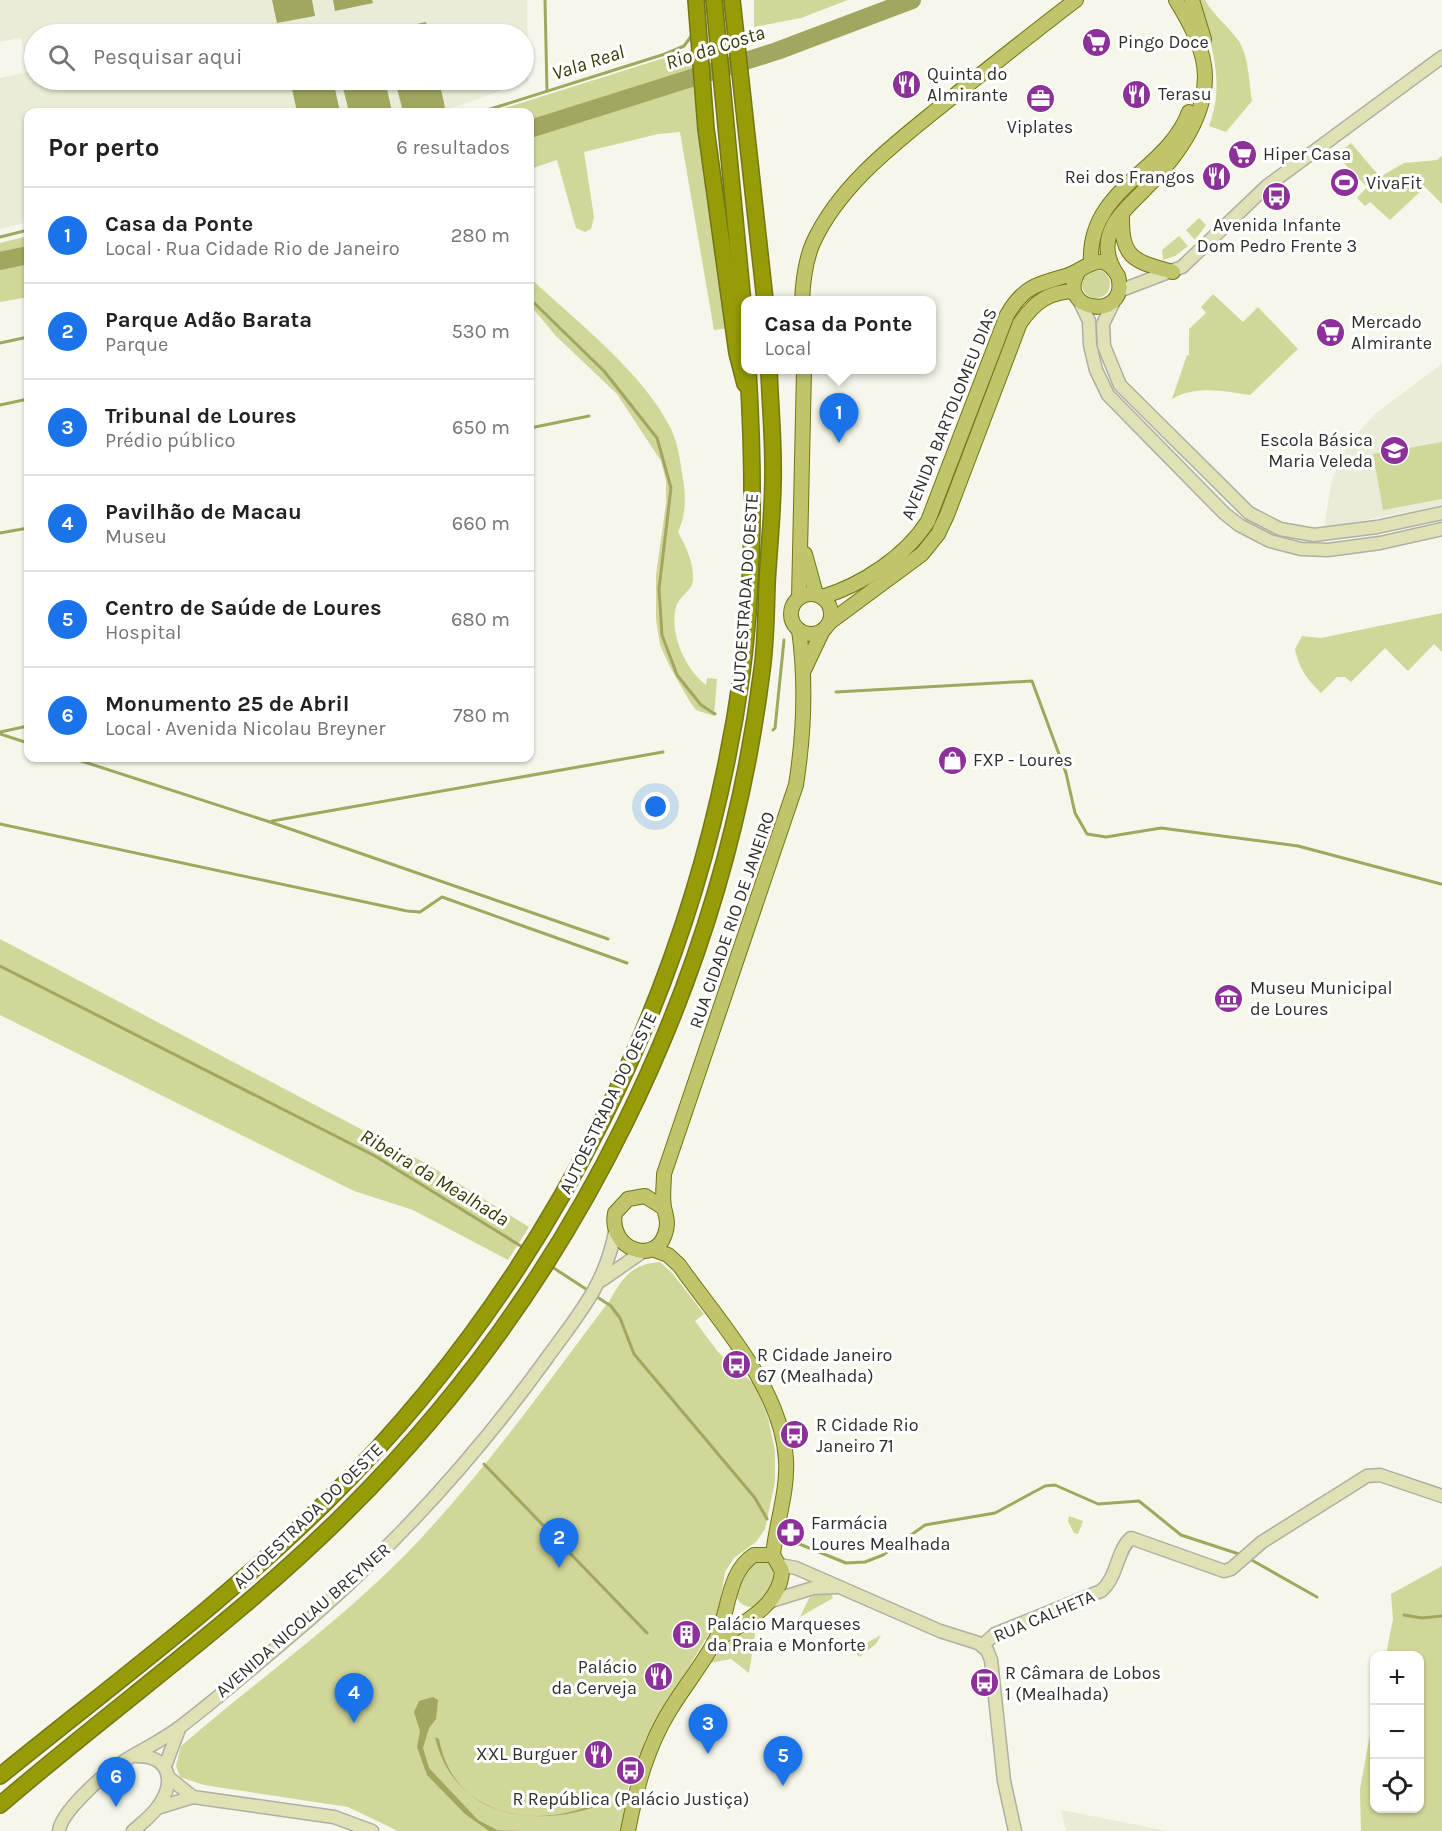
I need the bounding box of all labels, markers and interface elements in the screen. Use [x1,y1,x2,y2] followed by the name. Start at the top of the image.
[663,21,768,74] water label: Rio da Costa
[24,24,534,90] search box
[1081,26,1113,58] supermarket icon: Pingo Doce
[1118,31,1209,53] place label: Pingo Doce
[549,40,627,85] water label: Vala Real
[45,41,78,74] icon: search
[93,44,242,70] text: Pesquisar aqui
[927,63,1008,106] place label: Quinta do Almirante
[890,68,922,100] restaurant icon: Quinta do Almirante
[1121,78,1153,110] restaurant icon: Terasu
[1024,82,1056,114] office icon: Viplates
[1158,83,1212,105] place label: Terasu
[1007,116,1073,138] place label: Viplates
[48,132,159,163] text: Por perto
[396,136,510,159] text: 6 resultados
[1226,138,1258,170] supermarket icon: Hiper Casa
[1263,143,1351,165] place label: Hiper Casa
[1200,161,1232,193] restaurant icon: Rei dos Frangos
[1065,166,1195,188] place label: Rei dos Frangos
[1329,167,1361,199] sports icon: VivaFit
[1366,172,1422,194] place label: VivaFit
[1261,180,1293,212] bus stop icon: Avenida Infante Dom Pedro Frente 3
[105,211,253,237] text: Casa da Ponte
[1197,214,1357,257] place label: Avenida Infante Dom Pedro Frente 3
[64,224,71,247] text: 1
[451,224,510,247] text: 280 m
[105,237,400,260] text: Local · Rua Cidade Rio de Janeiro
[741,296,936,374] popup
[896,305,1002,523] street label: AVENIDA BARTOLOMEU DIAS
[105,307,312,333] text: Parque Adão Barata
[764,311,913,337] text: Casa da Ponte
[1351,311,1432,354] place label: Mercado Almirante
[1314,316,1346,348] supermarket icon: Mercado Almirante
[61,320,74,343] text: 2
[452,320,510,343] text: 530 m
[105,333,168,356] text: Parque
[764,337,812,360] text: Local
[820,394,858,443] pin: 1
[105,403,297,429] text: Tribunal de Loures
[61,416,74,439] text: 3
[452,416,510,439] text: 650 m
[105,429,236,452] text: Prédio público
[1260,429,1373,472] place label: Escola Básica Maria Veleda
[1378,434,1410,466] school or university icon: Escola Básica Maria Veleda
[727,492,763,694] street label: AUTOESTRADA DO OESTE
[105,499,302,525] text: Pavilhão de Macau
[62,512,73,535] text: 4
[452,512,510,535] text: 660 m
[105,525,167,548] text: Museu
[105,595,382,621] text: Centro de Saúde de Loures
[62,608,73,631] text: 5
[451,608,510,631] text: 680 m
[105,621,182,644] text: Hospital
[105,691,349,717] text: Monumento 25 de Abril
[61,704,74,727] text: 6
[453,704,510,727] text: 780 m
[105,717,385,740] text: Local · Avenida Nicolau Breyner
[936,744,968,776] shop icon: FXP - Loures
[973,749,1073,771] place label: FXP - Loures
[641,792,670,821] your location
[684,809,780,1031] street label: RUA CIDADE RIO DE JANEIRO
[1250,977,1393,1020] place label: Museu Municipal de Loures
[1213,982,1245,1014] museum icon: Museu Municipal de Loures
[554,1008,662,1198] street label: AUTOESTRADA DO OESTE
[356,1124,513,1231] water label: Ribeira da Mealhada
[757,1344,892,1387] place label: R Cidade Janeiro 67 (Mealhada)
[720,1349,752,1381] bus stop icon: R Cidade Janeiro 67 (Mealhada)
[816,1414,919,1457] place label: R Cidade Rio Janeiro 71
[779,1419,811,1451] bus stop icon: R Cidade Rio Janeiro 71
[228,1439,388,1593] street label: AUTOESTRADA DO OESTE
[811,1512,950,1555] place label: Farmácia Loures Mealhada
[774,1517,806,1549] pharmacy icon: Farmácia Loures Mealhada
[540,1518,578,1568] pin: 2
[211,1538,395,1702] street label: AVENIDA NICOLAU BREYNER
[990,1585,1098,1647] street label: RUA CALHETA
[707,1613,866,1656] place label: Palácio Marqueses da Praia e Monforte
[670,1618,702,1650] building icon: Palácio Marqueses da Praia e Monforte
[1370,1651,1424,1813] map controls
[1370,1651,1424,1705] button: +
[552,1656,637,1699] place label: Palácio da Cerveja
[642,1661,674,1693] restaurant icon: Palácio da Cerveja
[1005,1662,1161,1705] place label: R Câmara de Lobos 1 (Mealhada)
[968,1667,1000,1699] bus stop icon: R Câmara de Lobos 1 (Mealhada)
[334,1674,374,1723] pin: 4
[688,1704,728,1754] pin: 3
[1370,1705,1424,1759] button: −
[764,1736,802,1786] pin: 5
[582,1738,614,1770] restaurant icon: XXL Burguer
[476,1743,577,1765] place label: XXL Burguer
[615,1754,647,1786] bus stop icon: R República (Palácio Justiça)
[96,1758,136,1807] pin: 6
[1370,1759,1424,1813] button: locate
[513,1788,749,1810] place label: R República (Palácio Justiça)

